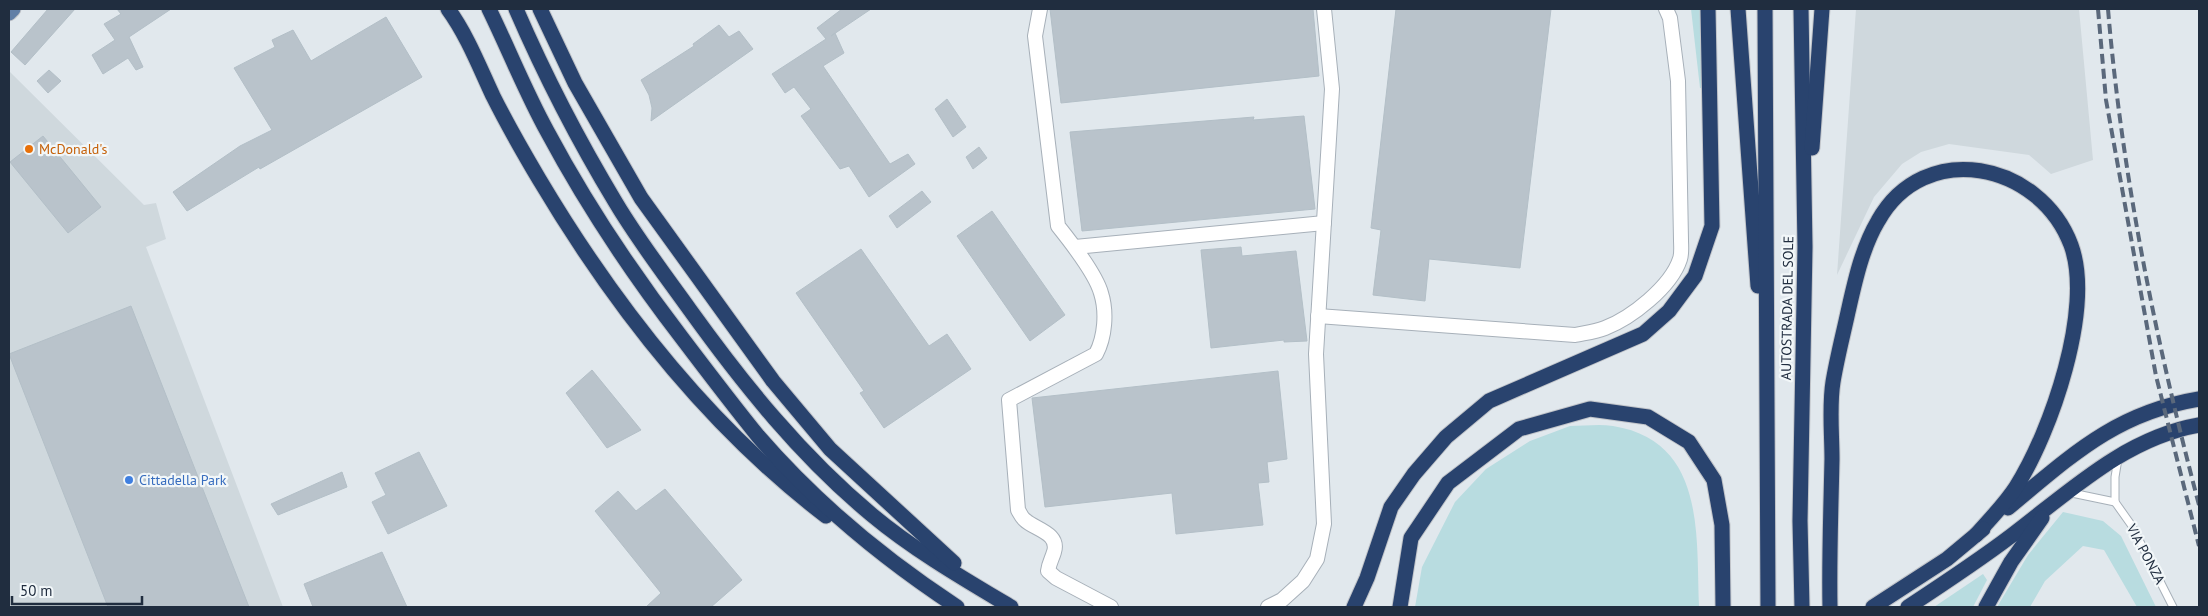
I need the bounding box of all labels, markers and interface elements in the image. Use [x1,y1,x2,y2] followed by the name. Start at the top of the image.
[39,140,107,158] place label: McDonald's
[23,143,35,155] marker: McDonald's
[1777,236,1797,380] street label: AUTOSTRADA DEL SOLE
[139,471,227,489] place label: Cittadella Park
[123,474,135,486] marker: Cittadella Park
[2122,520,2170,588] street label: VIA PONZA
[12,574,142,606] scale bar
[20,581,53,600] text: 50 m

